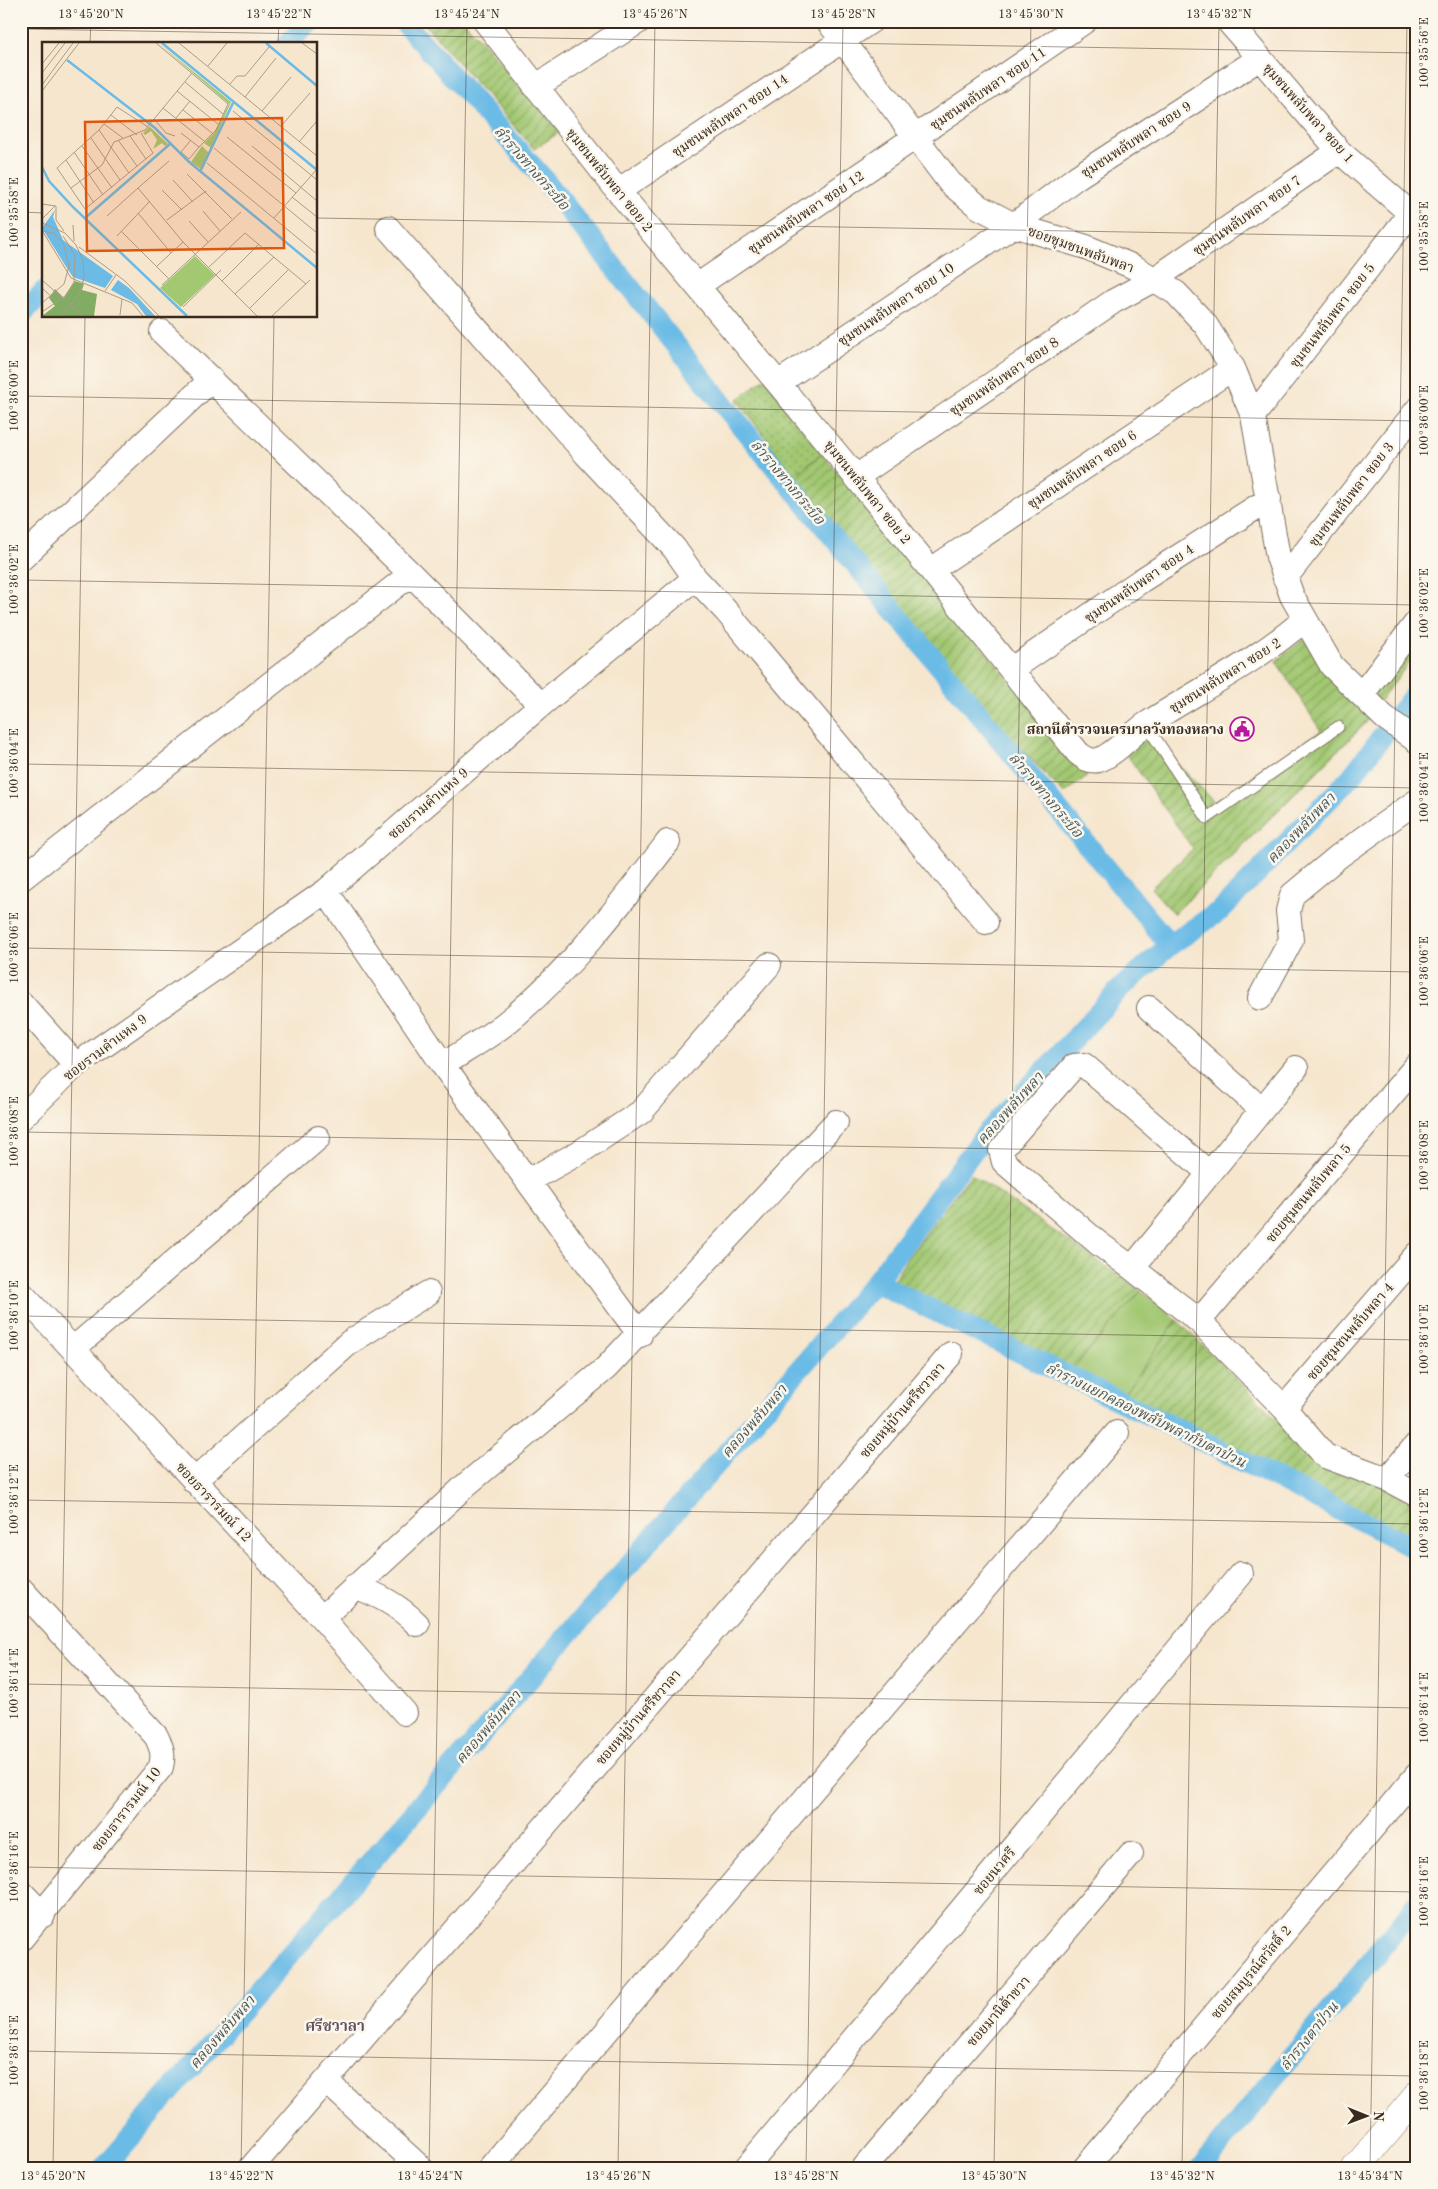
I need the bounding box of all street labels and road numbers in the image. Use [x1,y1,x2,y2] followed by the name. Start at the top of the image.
[928,44,1050,134] street label: ชุมชนพลับพลา ซอย 11
[1259,61,1357,167] street label: ชุมชนพลับพลา ซอย 1
[670,71,792,161] street label: ชุมชนพลับพลา ซอย 14
[1078,98,1195,181] street label: ชุมชนพลับพลา ซอย 9
[563,126,656,235] street label: ชุมชนพลับพลา ซอย 2
[746,168,868,258] street label: ชุมชนพลับพลา ซอย 12
[1190,172,1305,259] street label: ชุมชนพลับพลา ซอย 7
[1025,223,1136,277] street label: ซอยชุมชนพลับพลา
[836,260,958,350] street label: ชุมชนพลับพลา ซอย 10
[1287,260,1379,371] street label: ชุมชนพลับพลา ซอย 5
[947,334,1062,419] street label: ชุมชนพลับพลา ซอย 8
[1025,427,1140,512] street label: ชุมชนพลับพลา ซอย 6
[821,438,914,547] street label: ชุมชนพลับพลา ซอย 2
[1306,439,1398,550] street label: ชุมชนพลับพลา ซอย 3
[1082,541,1197,626] street label: ชุมชนพลับพลา ซอย 4
[1167,635,1284,717] street label: ชุมชนพลับพลา ซอย 2
[385,765,471,842] street label: ซอยรามคำแหง 9
[61,1011,150,1084] street label: ซอยรามคำแหง 9
[1263,1141,1355,1246] street label: ซอยชุมชนพลับพลา 5
[1304,1279,1398,1384] street label: ซอยชุมชนพลับพลา 4
[856,1359,949,1462] street label: ซอยหมู่บ้านศรีชวาลา
[173,1458,256,1545] street label: ซอยธารารมณ์ 12
[592,1666,685,1769] street label: ซอยหมู่บ้านศรีชวาลา
[87,1763,164,1854] street label: ซอยธารารมณ์ 10
[970,1845,1018,1898] street label: ซอยนวศรี
[1206,1921,1295,2022] street label: ซอยสมบูรณ์สวัสดิ์ 2
[963,1972,1033,2050] street label: ซอยมานิต้าขวา

